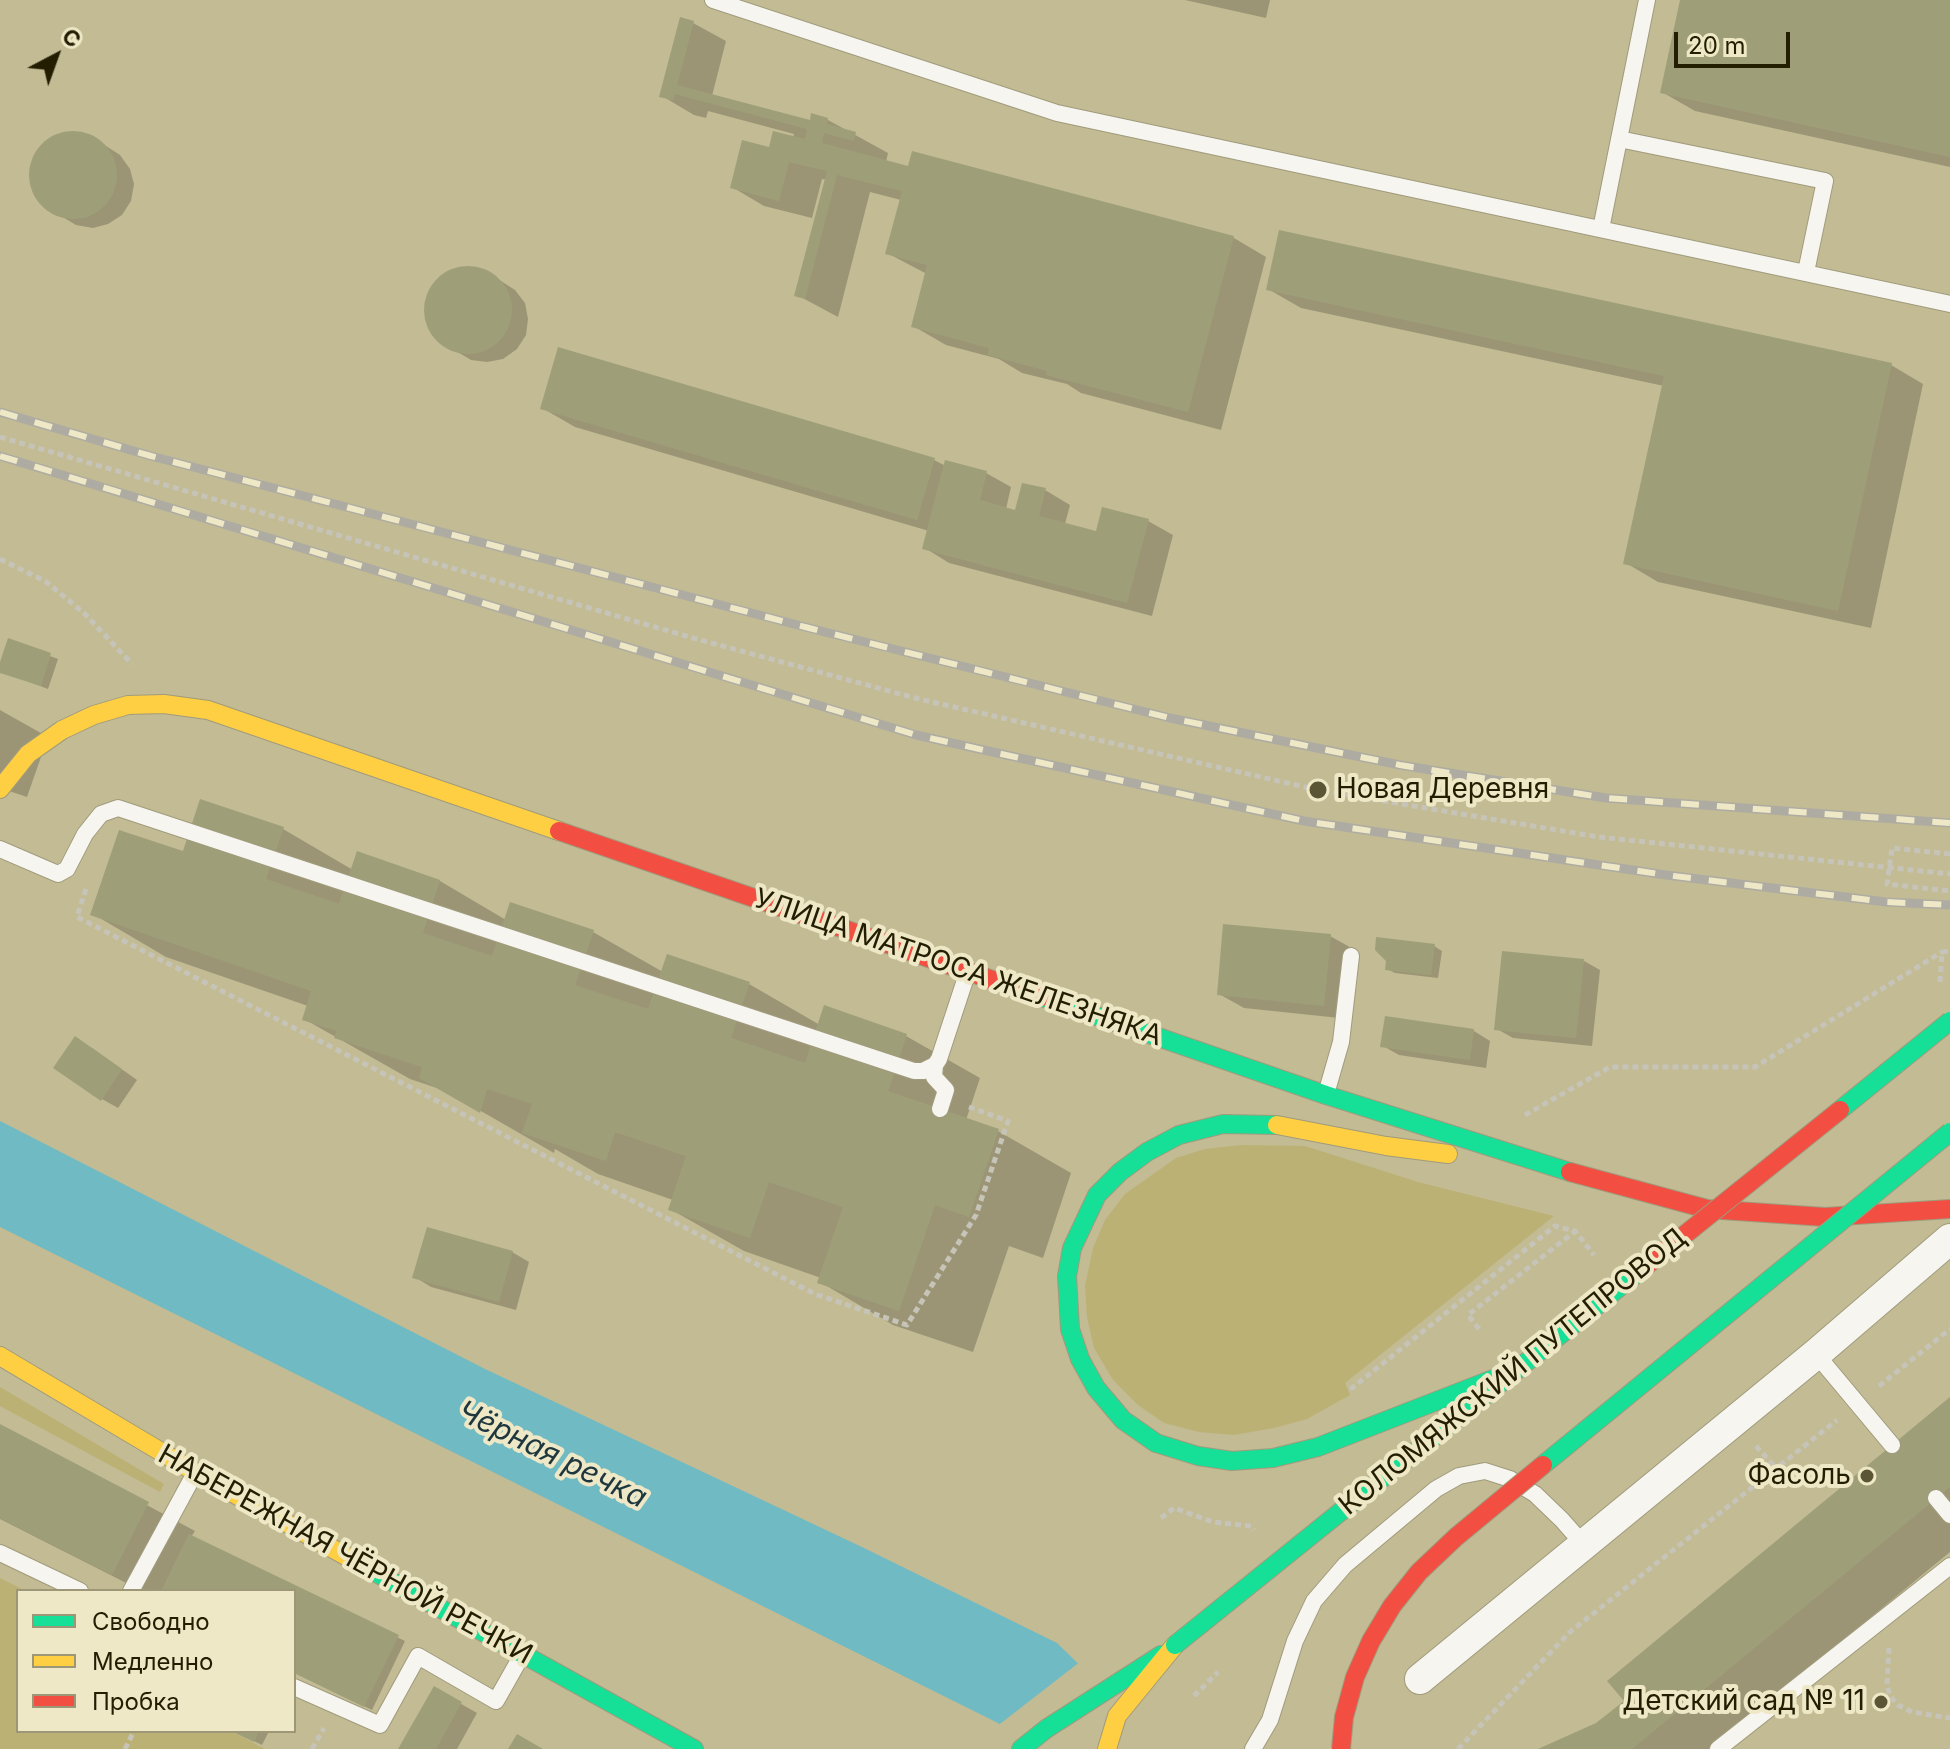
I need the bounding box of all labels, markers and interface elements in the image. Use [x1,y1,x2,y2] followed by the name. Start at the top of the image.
[16,16,96,96] north arrow
[1678,16,1794,66] scale bar
[57,23,86,53] text: С
[1688,31,1746,60] text: 20 m
[1336,773,1549,807] place label: Новая Деревня
[1307,779,1329,801] marker: Новая Деревня
[750,882,1166,1054] street label: УЛИЦА МАТРОСА ЖЕЛЕЗНЯКА
[1333,1221,1693,1523] street label: КОЛОМЯЖСКИЙ ПУТЕПРОВОД
[452,1394,652,1516] water label: Чёрная речка
[152,1438,538,1672] street label: НАБЕРЕЖНАЯ ЧЁРНОЙ РЕЧКИ
[1748,1459,1851,1493] place label: Фасоль
[1858,1467,1876,1485] marker: Фасоль
[16,1589,296,1733] legend
[92,1607,210,1636] text: Свободно
[92,1647,213,1676] text: Медленно
[1622,1685,1865,1719] place label: Детский сад № 11
[92,1687,180,1716] text: Пробка
[1872,1693,1890,1711] marker: Детский сад № 11

